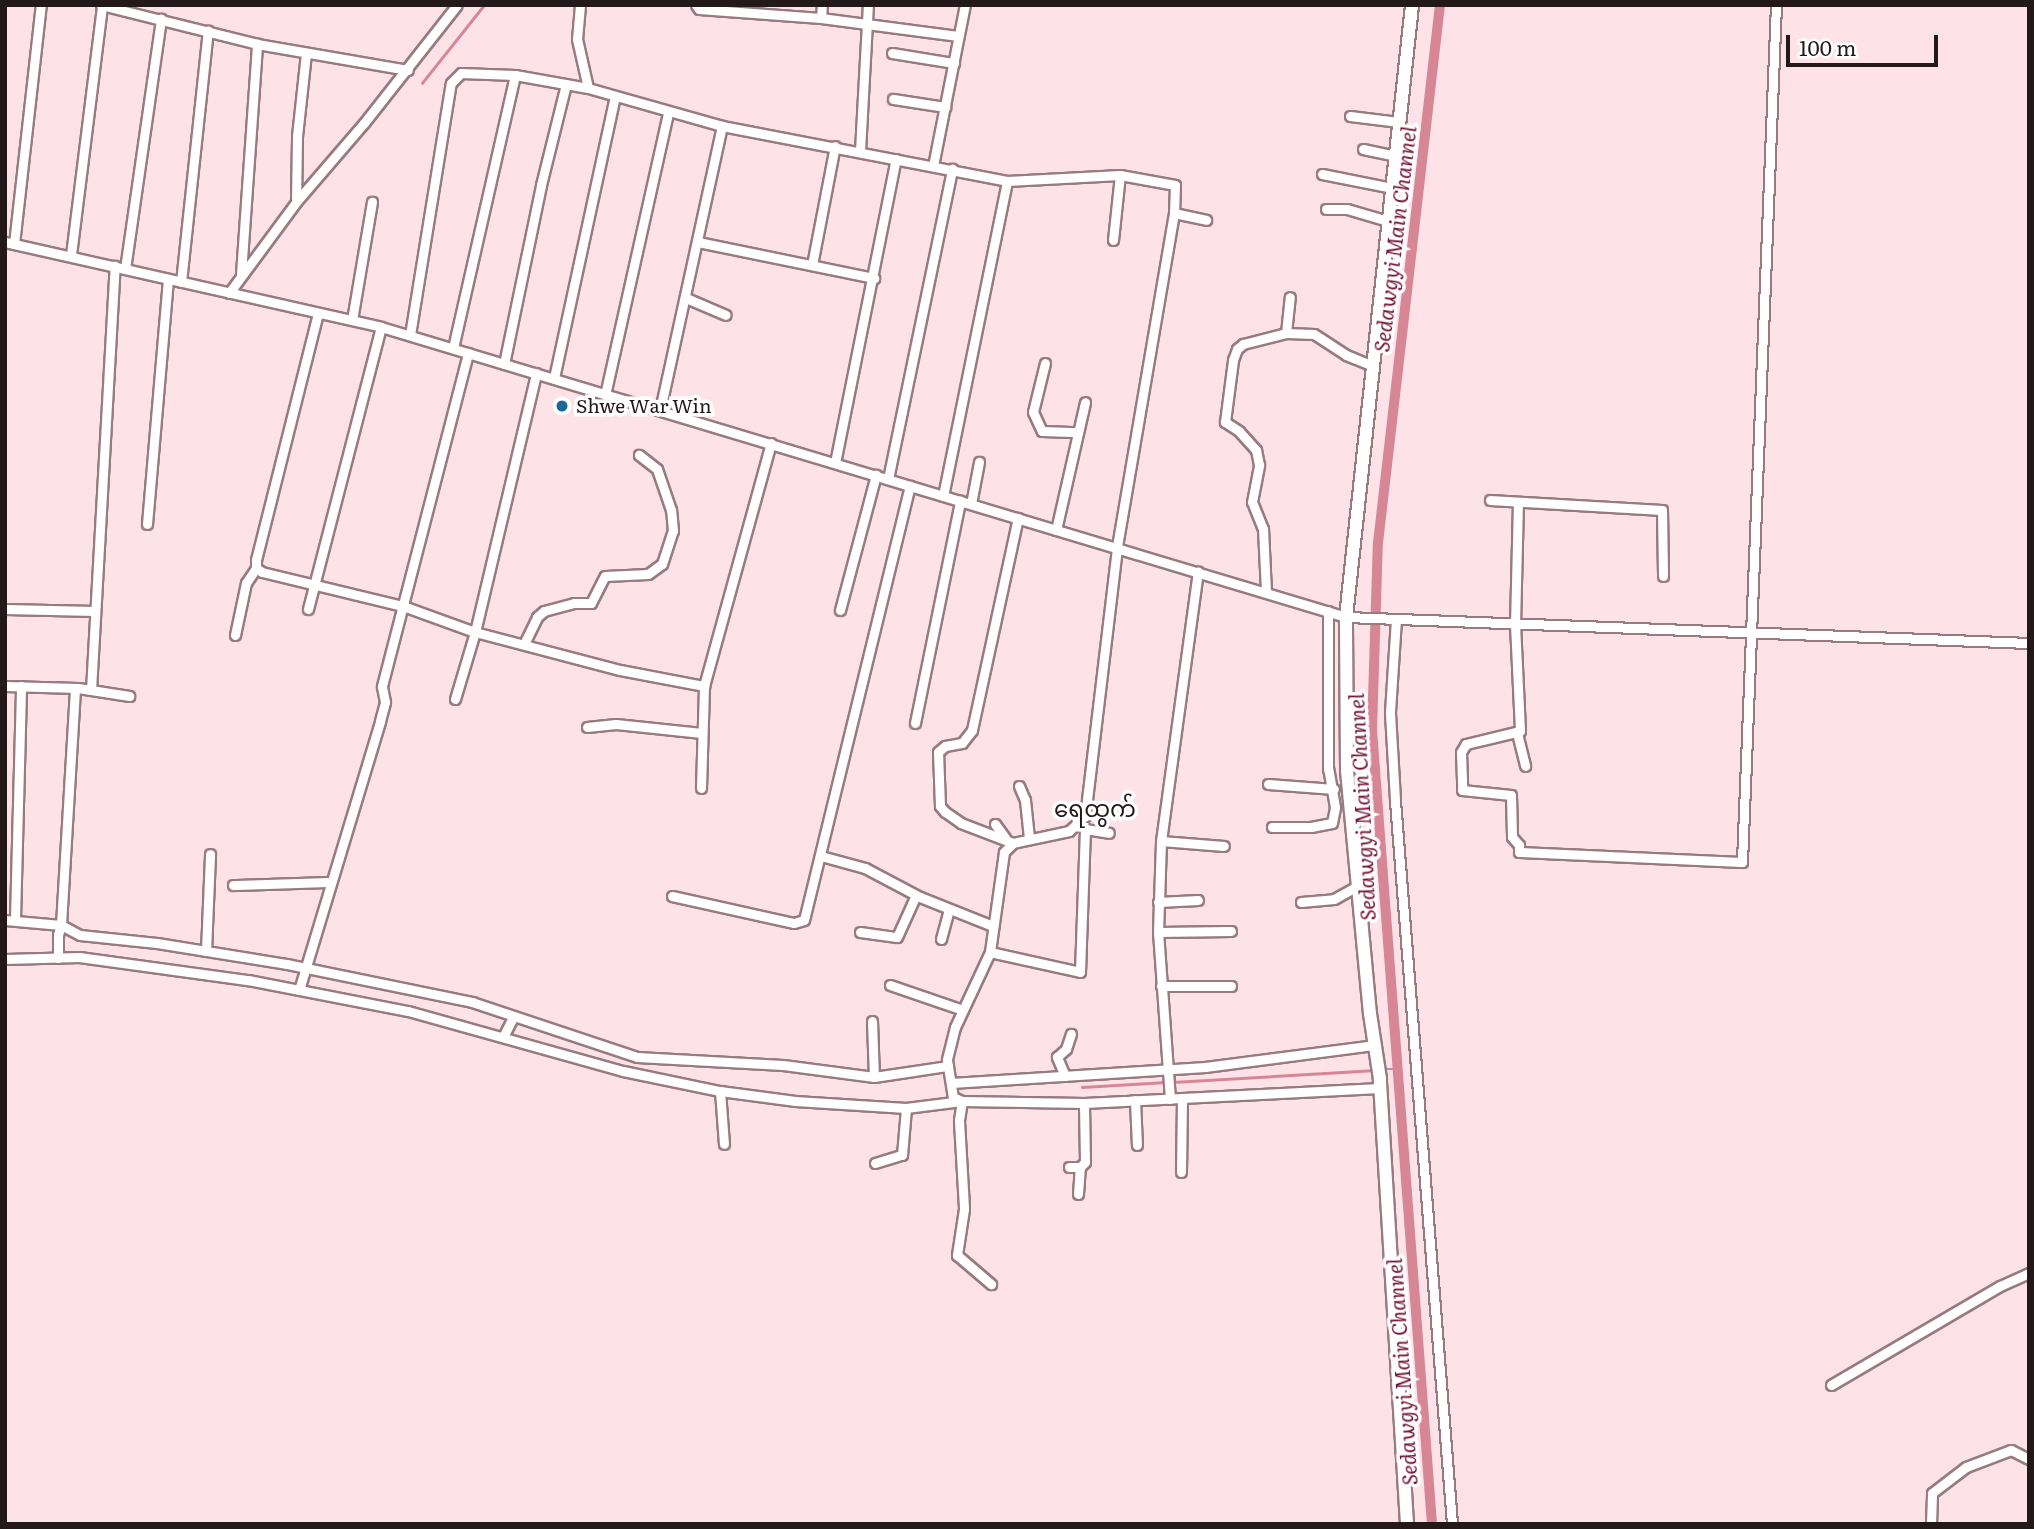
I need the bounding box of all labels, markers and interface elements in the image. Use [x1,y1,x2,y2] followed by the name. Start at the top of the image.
[1789,21,1941,65] scale bar
[1799,31,1856,62] text: 100 m
[1368,125,1420,353] water label: Sedawgyi Main Channel
[576,395,712,417] place label: Shwe War Win
[554,398,570,414] marker: Shwe War Win
[1342,693,1380,921] water label: Sedawgyi Main Channel
[1054,793,1136,821] district label: ရေထွက်
[1380,1258,1422,1486] water label: Sedawgyi Main Channel

